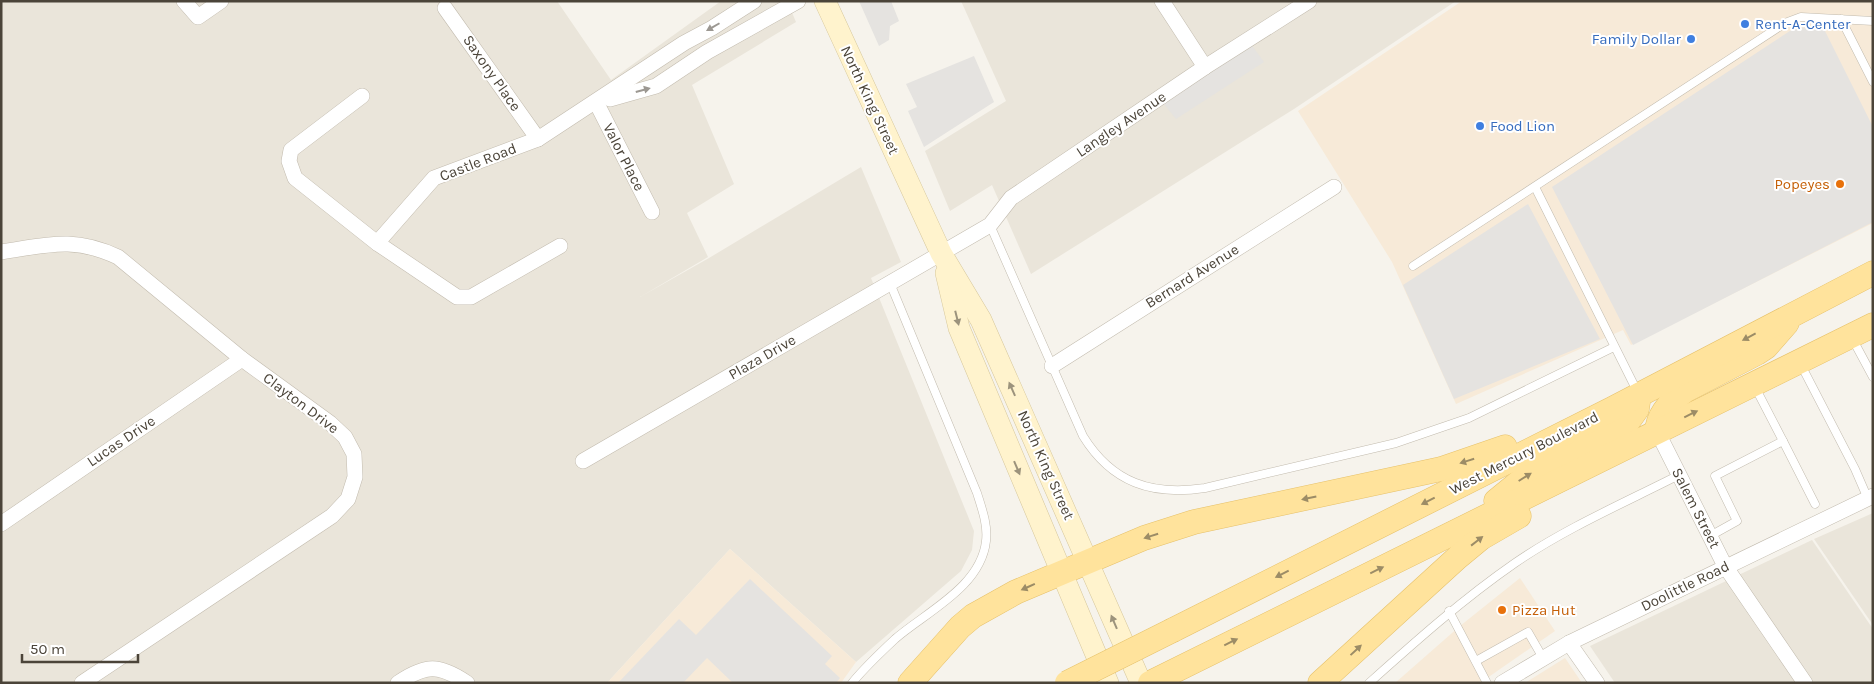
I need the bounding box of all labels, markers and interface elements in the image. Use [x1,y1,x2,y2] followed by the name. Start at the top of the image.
[1755,15,1851,33] place label: Rent-A-Center
[1739,18,1751,30] marker: Rent-A-Center
[706,23,719,32] one-way arrow
[1592,30,1682,48] place label: Family Dollar
[459,31,525,115] street label: Saxony Place
[1685,33,1697,45] marker: Family Dollar
[837,43,903,158] street label: North King Street
[636,85,651,93] one-way arrow
[1073,87,1169,161] street label: Langley Avenue
[1490,117,1555,135] place label: Food Lion
[599,120,649,194] street label: Valor Place
[1474,120,1486,132] marker: Food Lion
[437,139,519,185] street label: Castle Road
[1774,175,1830,193] place label: Popeyes
[1834,178,1846,190] marker: Popeyes
[1142,240,1242,312] street label: Bernard Avenue
[953,310,961,325] one-way arrow
[725,331,799,383] street label: Plaza Drive
[1742,333,1756,341] one-way arrow
[260,369,342,437] street label: Clayton Drive
[1007,382,1015,396] one-way arrow
[1014,407,1078,523] street label: North King Street
[1446,408,1602,498] street label: West Mercury Boulevard
[1684,410,1699,418] one-way arrow
[83,412,159,470] street label: Lucas Drive
[1460,458,1475,466] one-way arrow
[1014,461,1022,475] one-way arrow
[1668,465,1724,552] street label: Salem Street
[1518,473,1531,482] one-way arrow
[1302,494,1317,502] one-way arrow
[1420,497,1435,505] one-way arrow
[1144,533,1159,540] one-way arrow
[1470,536,1483,547] one-way arrow
[1638,557,1732,615] street label: Doolittle Road
[1369,566,1384,574] one-way arrow
[1275,570,1290,578] one-way arrow
[1021,584,1035,592] one-way arrow
[1512,601,1576,619] place label: Pizza Hut
[1496,604,1508,616] marker: Pizza Hut
[1110,615,1118,629] one-way arrow
[22,632,139,664] scale bar
[1224,638,1238,646] one-way arrow
[30,640,65,658] text: 50 m
[1350,644,1362,656] one-way arrow

